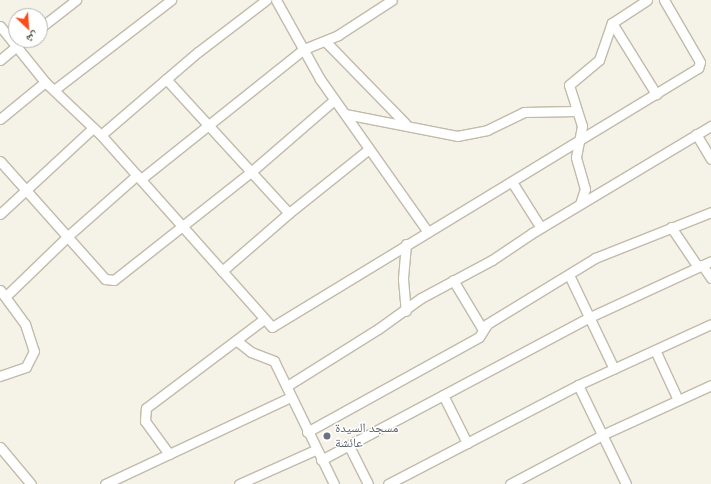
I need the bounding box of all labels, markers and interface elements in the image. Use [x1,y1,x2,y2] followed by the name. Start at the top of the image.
[8,8,48,48] north arrow
[24,29,41,47] text: ش
[335,421,398,452] place label: مسجد السيدة عائشة
[322,431,332,441] marker: مسجد السيدة عائشة

